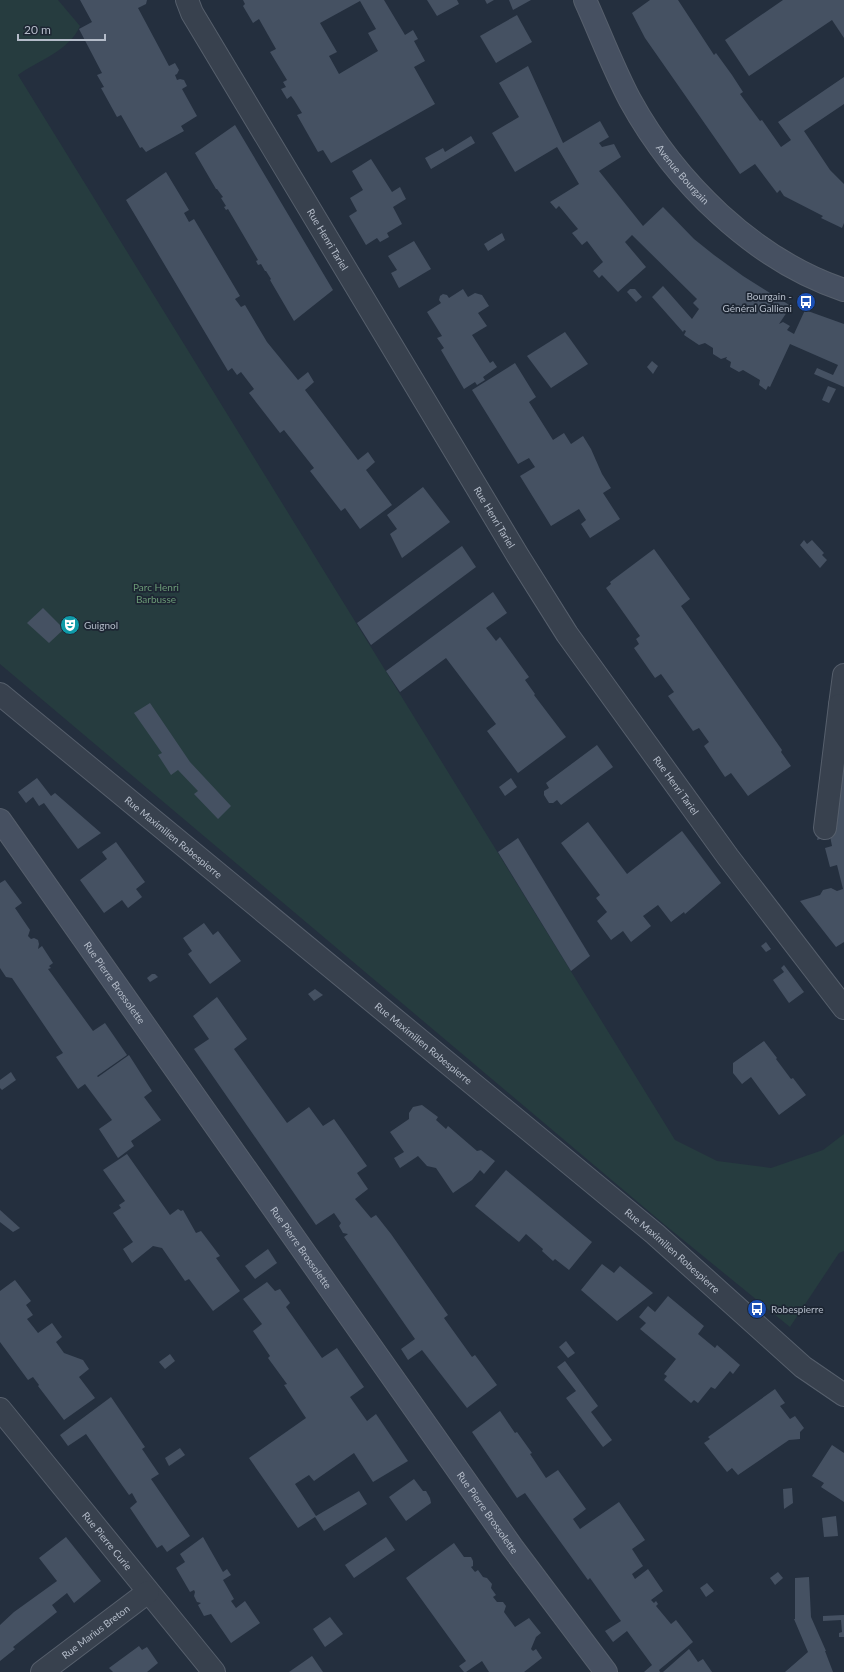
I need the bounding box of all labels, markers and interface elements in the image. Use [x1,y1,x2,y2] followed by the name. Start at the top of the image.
[18,16,105,42] scale bar
[24,22,51,37] text: 20 m
[654,142,712,207] street label: Avenue Bourgain
[305,206,351,272] street label: Rue Henri Tariel
[723,290,792,314] place label: Bourgain - Général Gallieni
[795,291,817,313] bus stop icon: Bourgain - Général Gallieni
[472,484,518,550] street label: Rue Henri Tariel
[133,581,179,605] park label: Parc Henri Barbusse
[59,614,81,636] theatre icon: Guignol
[84,619,118,631] place label: Guignol
[651,754,701,817] street label: Rue Henri Tariel
[123,794,225,881] street label: Rue Maximilien Robespierre
[82,939,148,1026] street label: Rue Pierre Brossolette
[373,1000,475,1087] street label: Rue Maximilien Robespierre
[268,1204,334,1291] street label: Rue Pierre Brossolette
[623,1206,722,1295] street label: Rue Maximilien Robespierre
[746,1298,768,1320] bus stop icon: Robespierre
[771,1303,823,1315] place label: Robespierre
[455,1469,521,1556] street label: Rue Pierre Brossolette
[80,1509,135,1572] street label: Rue Pierre Curie
[59,1602,132,1661] street label: Rue Marius Breton

